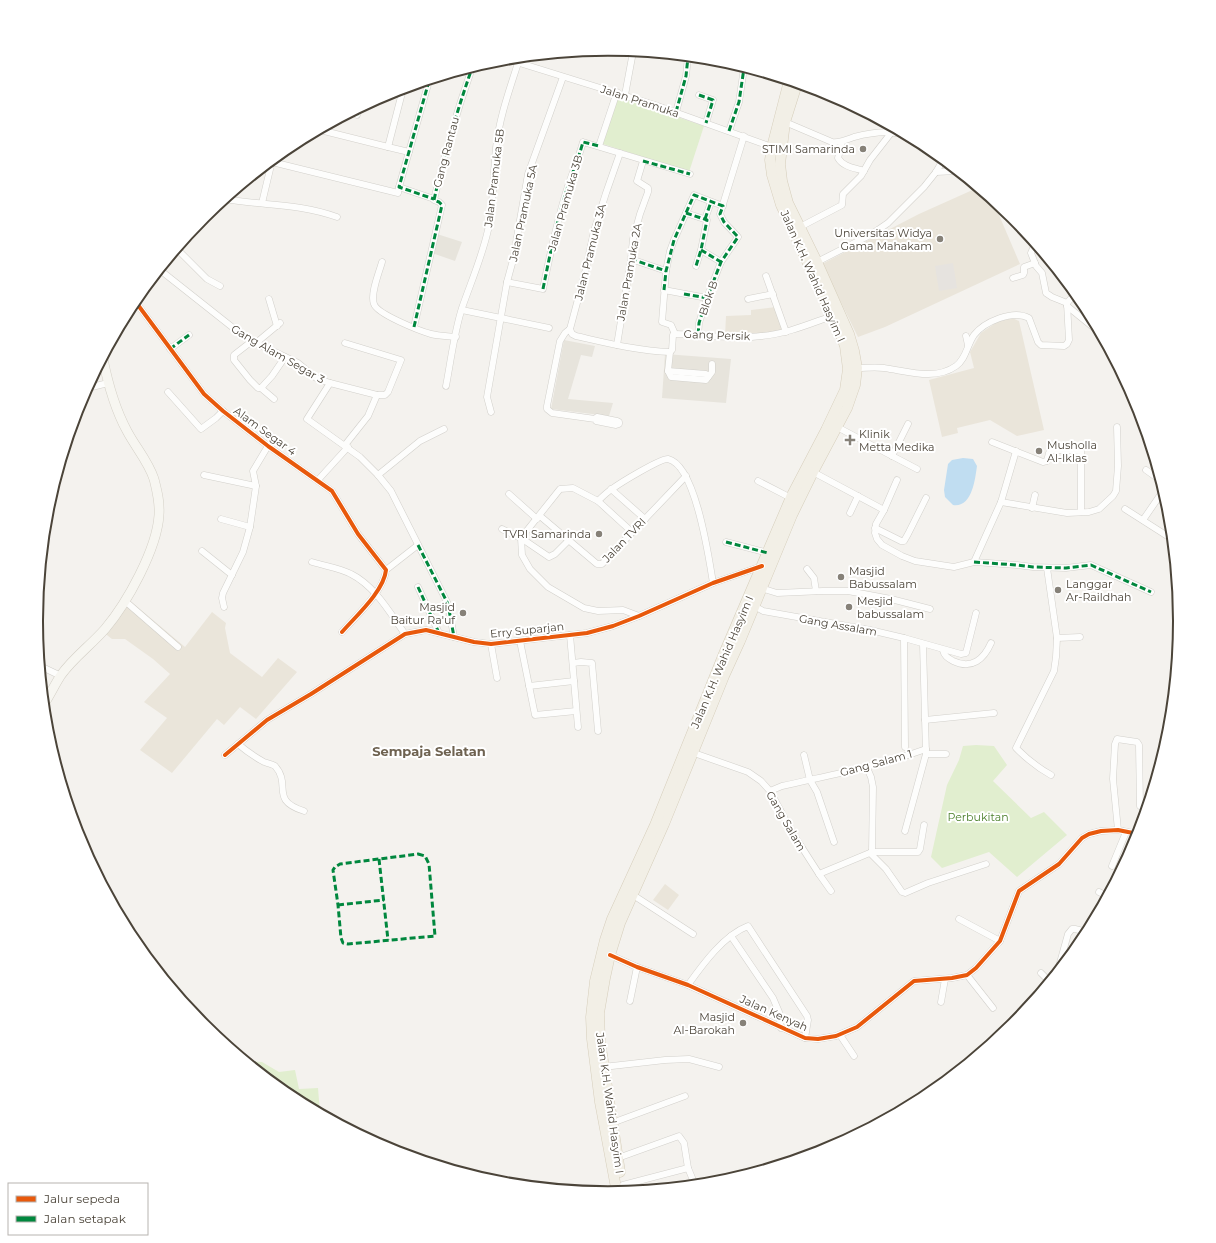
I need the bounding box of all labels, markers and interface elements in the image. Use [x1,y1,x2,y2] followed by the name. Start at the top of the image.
[598,81,681,120] street label: Jalan Pramuka
[430,115,462,189] street label: Gang Rantau
[481,128,507,229] street label: Jalan Pramuka 5B
[762,142,855,156] place label: STIMI Samarinda
[858,144,868,154] marker: STIMI Samarinda
[544,153,585,254] street label: Jalan Pramuka 3B
[506,163,540,264] street label: Jalan Pramuka 5A
[571,202,609,303] street label: Jalan Pramuka 3A
[777,207,848,344] street label: Jalan K.H. Wahid Hasyim I
[613,222,644,323] street label: Jalan Pramuka 2A
[834,226,932,253] place label: Universitas Widya Gama Mahakam
[935,234,945,244] marker: Universitas Widya Gama Mahakam
[696,279,720,317] street label: Blok B
[229,322,327,386] street label: Gang Alam Segar 3
[684,327,751,343] street label: Gang Persik
[231,404,300,459] street label: Alam Segar 4
[859,427,935,454] place label: Klinik Metta Medika
[844,434,856,446] marker: Klinik Metta Medika
[1047,438,1097,465] place label: Musholla Al-Iklas
[1034,446,1044,456] marker: Musholla Al-Iklas
[599,515,649,566] street label: Jalan TVRI
[503,527,591,541] place label: TVRI Samarinda
[594,529,604,539] marker: TVRI Samarinda
[849,564,917,591] place label: Masjid Babussalam
[836,572,846,582] marker: Masjid Babussalam
[1066,577,1132,604] place label: Langgar Ar-Raildhah
[1053,585,1063,595] marker: Langgar Ar-Raildhah
[687,594,756,731] street label: Jalan K.H. Wahid Hasyim I
[857,594,924,621] place label: Mesjid babussalam
[390,600,456,627] place label: Masjid Baitur Ra'uf
[844,602,854,612] marker: Mesjid babussalam
[458,608,468,618] marker: Masjid Baitur Ra'uf
[798,611,878,639] street label: Gang Assalam
[489,619,565,641] street label: Erry Suparjan
[372,743,486,759] district label: Sempaja Selatan
[838,747,914,779] street label: Gang Salam 1
[763,788,809,854] street label: Gang Salam
[947,810,1009,824] park label: Perbukitan
[737,991,810,1034] street label: Jalan Kenyah
[674,1010,735,1037] place label: Masjid Al-Barokah
[738,1018,748,1028] marker: Masjid Al-Barokah
[593,1030,627,1175] street label: Jalan K.H. Wahid Hasyim I
[8,1183,148,1235] legend
[43,1191,120,1206] text: Jalur sepeda
[43,1211,127,1226] text: Jalan setapak

